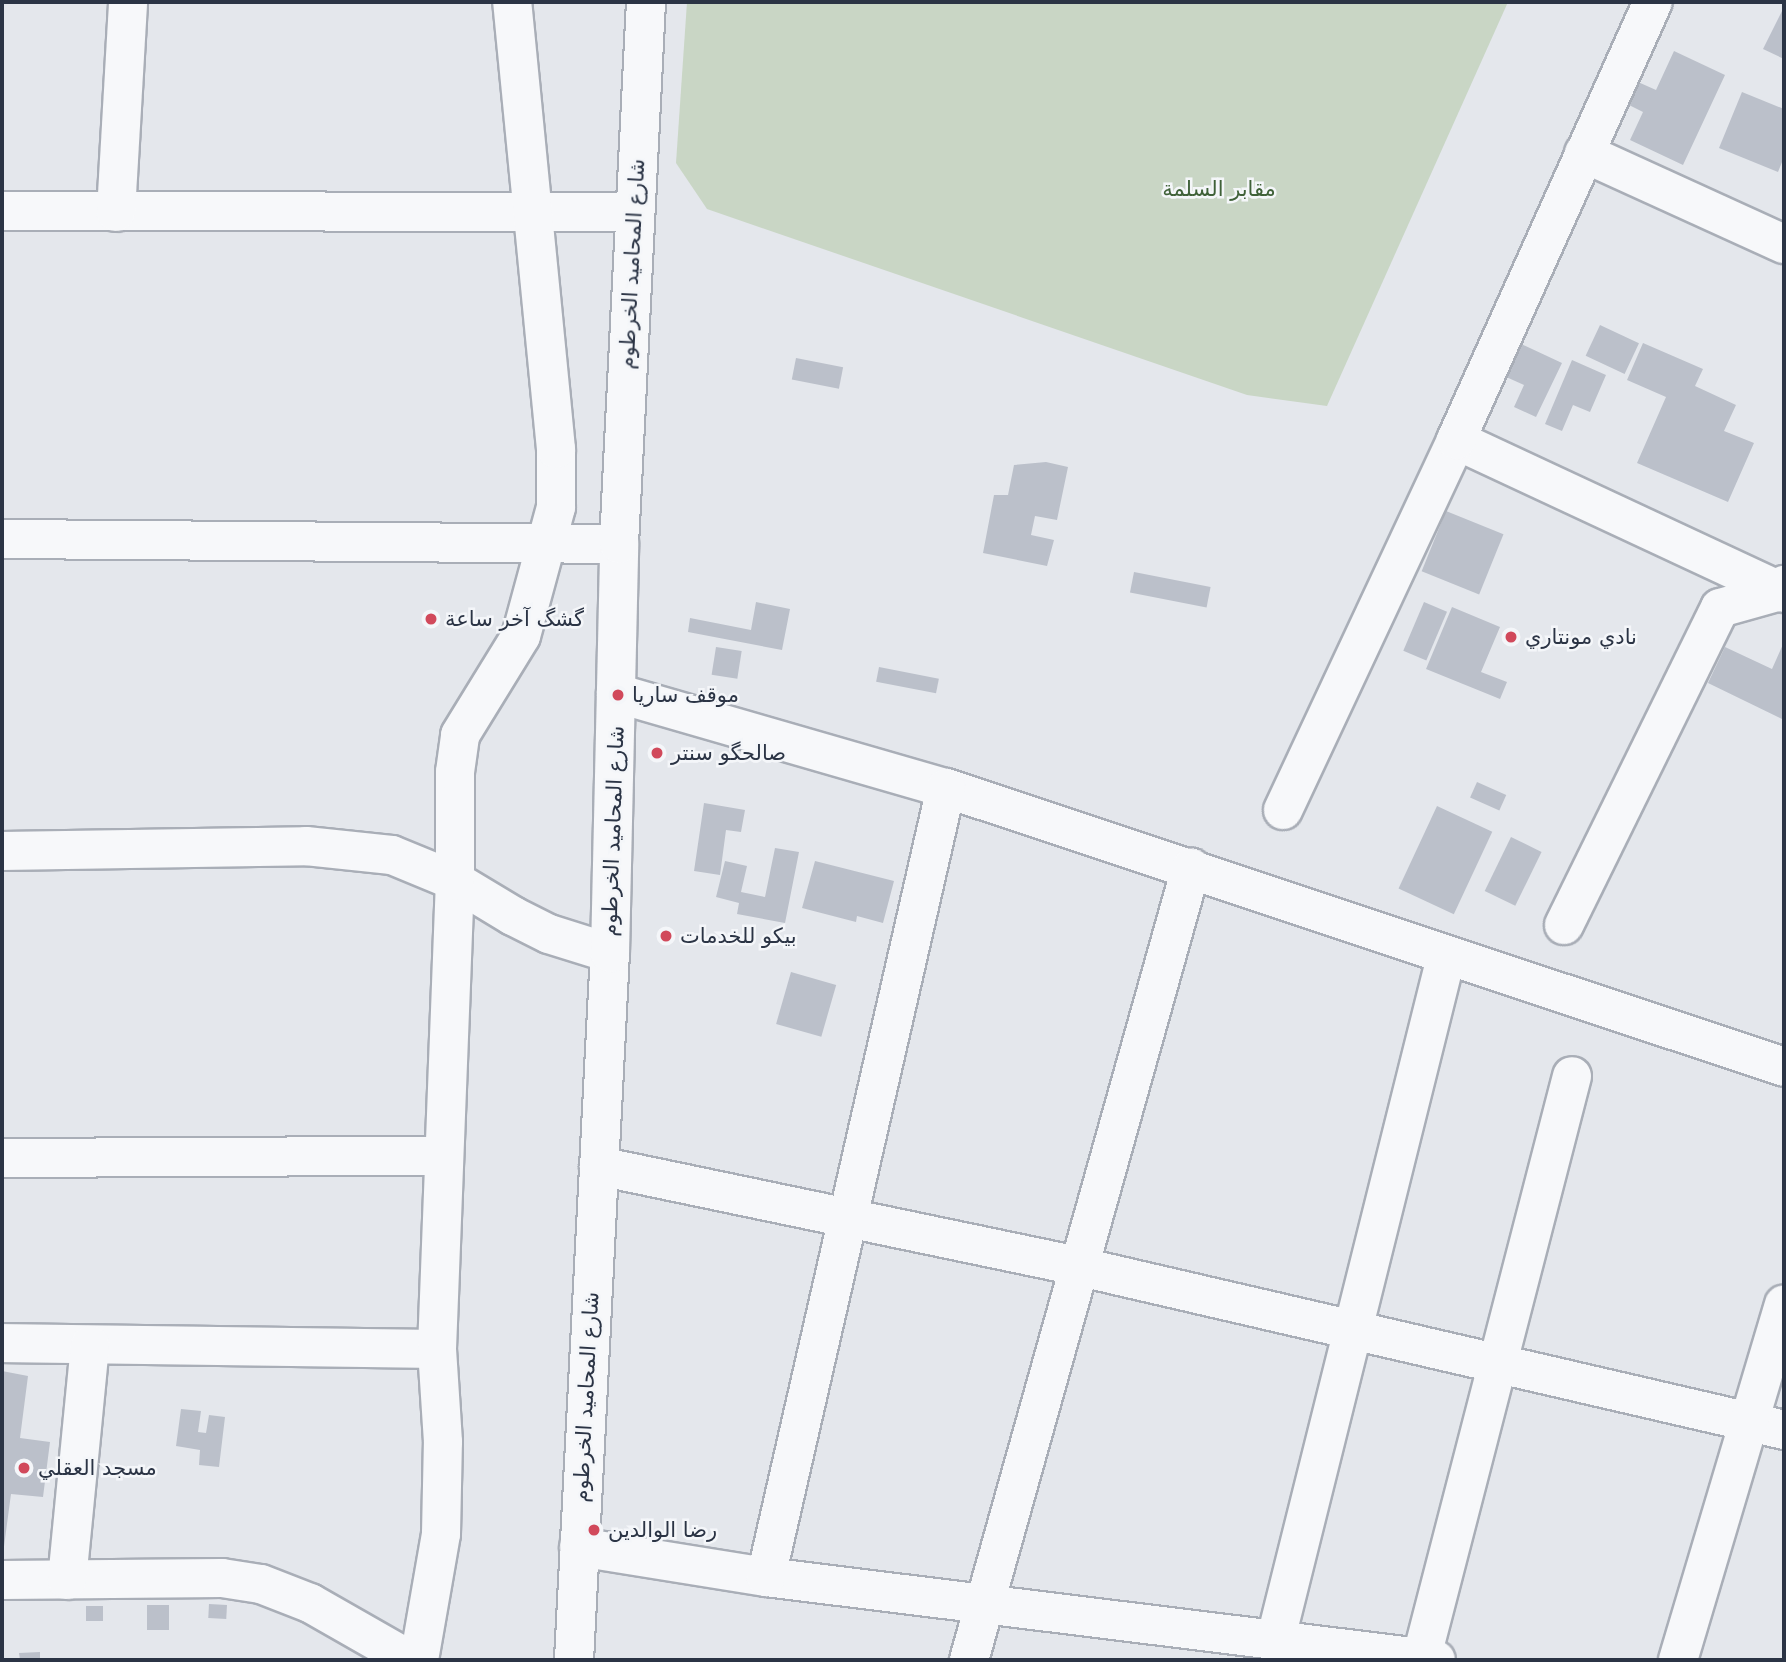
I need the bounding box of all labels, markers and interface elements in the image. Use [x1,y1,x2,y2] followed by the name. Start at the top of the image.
[614,158,650,370] street label: شارع المحاميد الخرطوم
[1162,176,1276,202] park label: مقابر السلمة
[445,606,584,632] place label: گشگ آخر ساعة
[423,611,439,627] marker: گشگ آخر ساعة
[1525,624,1637,650] place label: نادي مونتاري
[1503,629,1519,645] marker: نادي مونتاري
[632,682,739,708] place label: موقف ساريا
[610,687,626,703] marker: موقف ساريا
[597,725,629,937] street label: شارع المحاميد الخرطوم
[671,740,786,766] place label: صالحگو سنتر
[649,745,665,761] marker: صالحگو سنتر
[680,923,797,949] place label: بيكو للخدمات
[658,928,674,944] marker: بيكو للخدمات
[568,1291,604,1503] street label: شارع المحاميد الخرطوم
[38,1455,157,1481] place label: مسجد العقلي
[16,1460,32,1476] marker: مسجد العقلي
[608,1517,717,1543] place label: رضا الوالدين
[586,1522,602,1538] marker: رضا الوالدين

